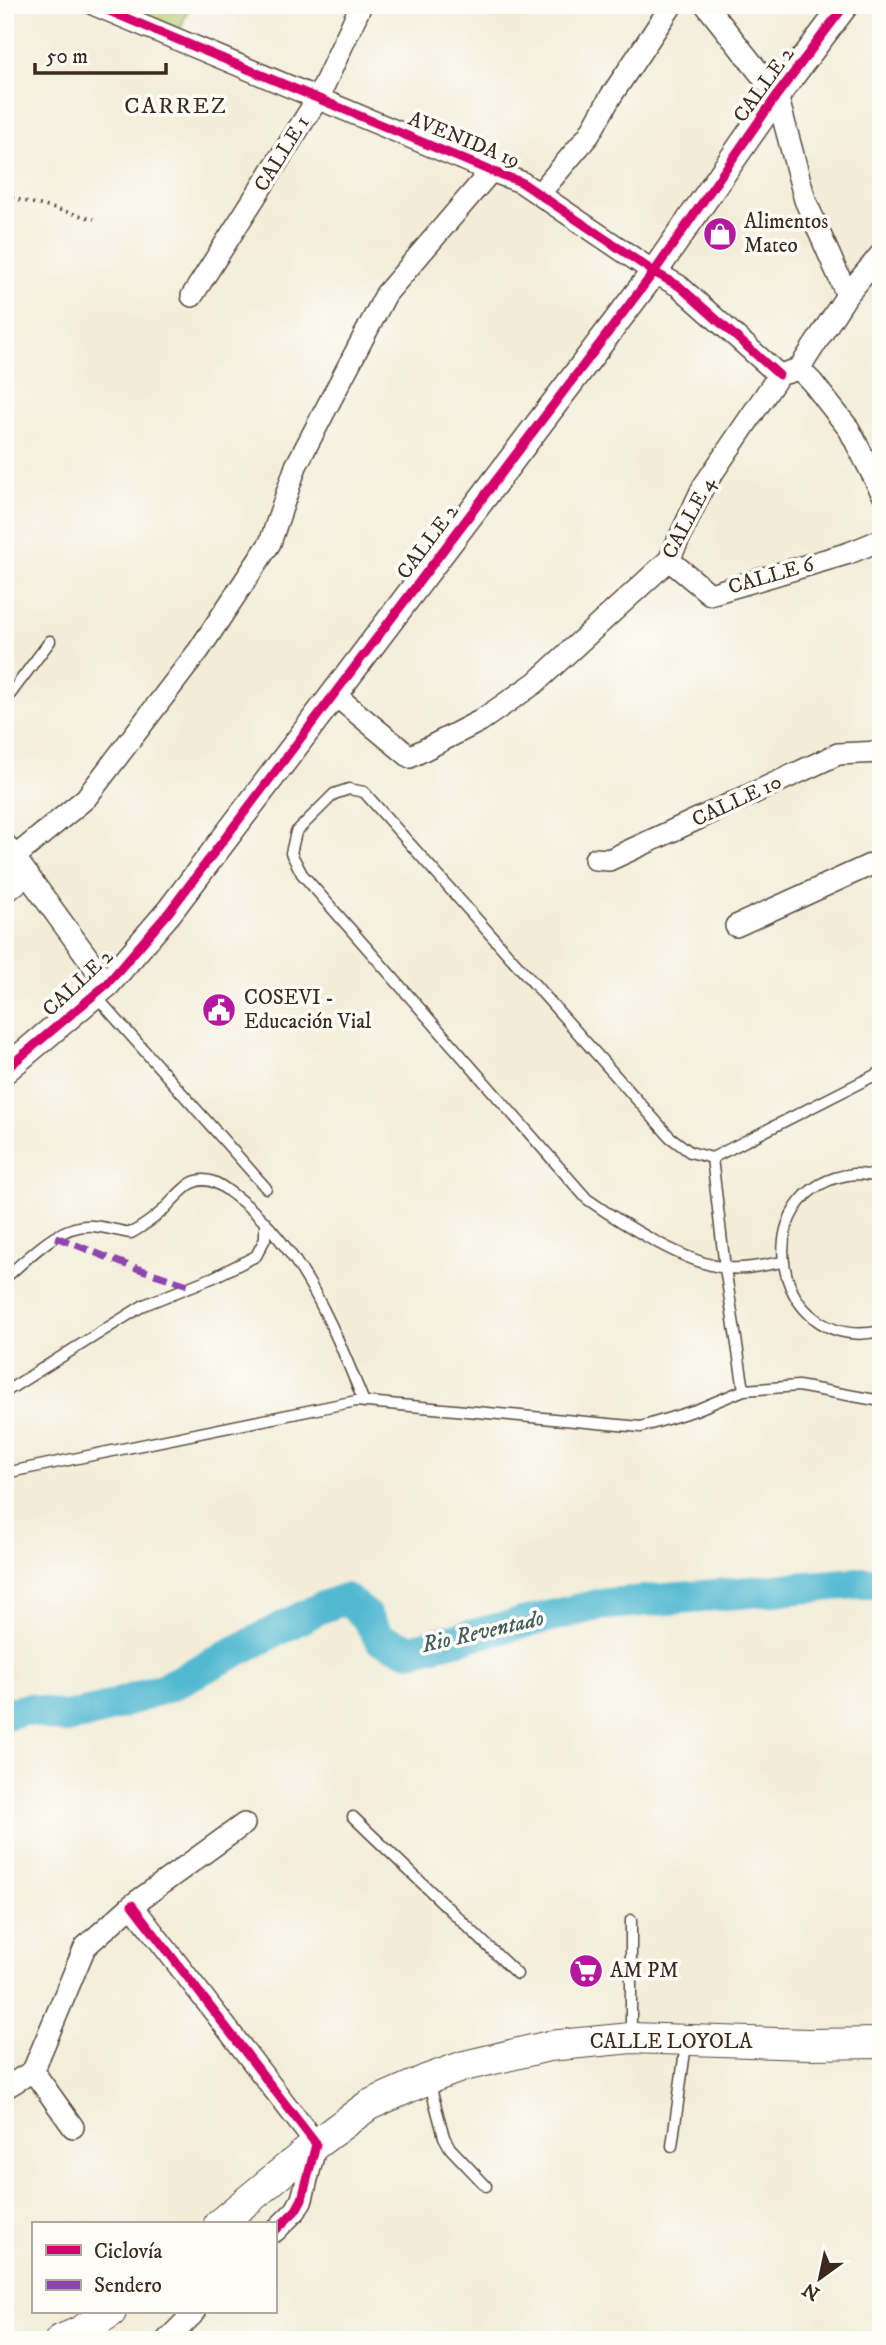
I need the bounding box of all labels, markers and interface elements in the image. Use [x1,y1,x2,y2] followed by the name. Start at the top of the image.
[35,32,166,76] scale bar
[728,41,801,128] street label: CALLE 2
[46,44,88,70] text: 50 m
[124,92,228,121] district label: CARREZ
[404,106,524,174] street label: AVENIDA 19
[249,111,315,197] street label: CALLE 1
[744,209,828,259] place label: Alimentos Mateo
[701,215,739,253] shop icon: Alimentos Mateo
[657,472,722,563] street label: CALLE 4
[391,499,465,585] street label: CALLE 2
[725,551,818,601] street label: CALLE 6
[688,769,786,833] street label: CALLE 10
[37,943,119,1022] street label: CALLE 2
[244,985,372,1035] place label: COSEVI - Educación Vial
[200,991,238,1029] public building icon: COSEVI - Educación Vial
[418,1604,547,1660] water label: Rio Reventado
[567,1952,605,1990] supermarket icon: AM PM
[610,1958,678,1984] place label: AM PM
[590,2029,753,2055] street label: CALLE LOYOLA
[32,2222,276,2314] legend
[94,2239,162,2265] text: Ciclovía
[784,2244,854,2314] north arrow
[94,2273,162,2299] text: Sendero
[798,2277,824,2305] text: N

